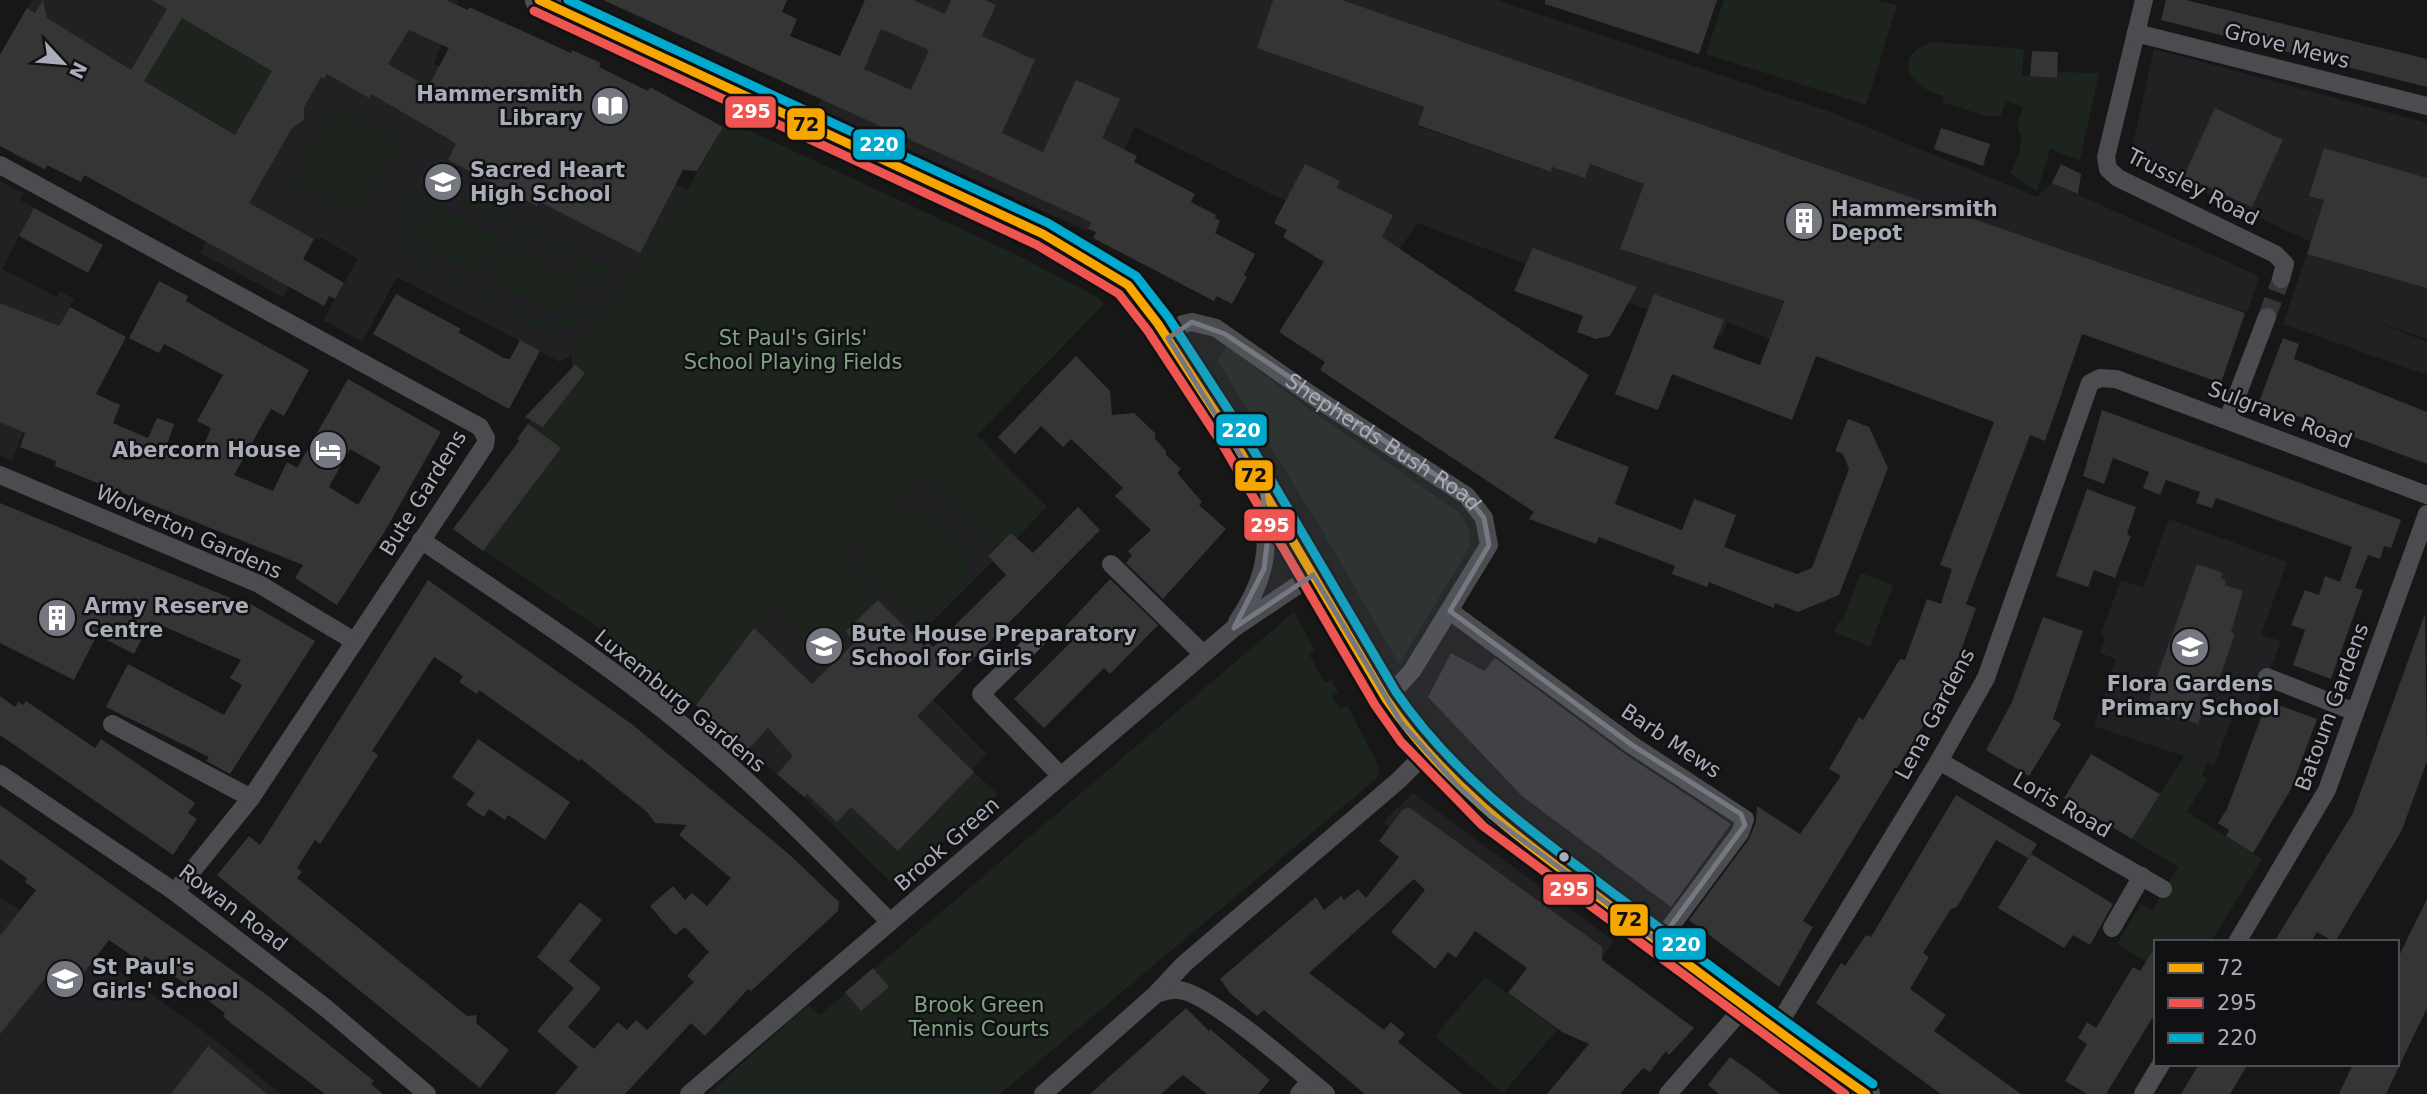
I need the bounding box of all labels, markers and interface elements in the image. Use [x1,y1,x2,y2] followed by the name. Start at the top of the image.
[2222,19,2352,73] street label: Grove Mews
[28,28,98,98] north arrow
[65,58,92,82] text: N
[416,82,583,130] place label: Hammersmith Library
[589,85,631,127] library icon: Hammersmith Library
[724,95,777,129] line badge: 295
[731,100,771,122] text: 295
[786,107,826,141] line badge: 72
[793,113,819,135] text: 72
[852,128,906,161] line badge: 220
[859,133,899,155] text: 220
[2122,143,2263,230] street label: Trussley Road
[470,158,625,206] place label: Sacred Heart High School
[422,161,464,203] school or university icon: Sacred Heart High School
[1831,197,1998,245] place label: Hammersmith Depot
[1783,200,1825,242] building icon: Hammersmith Depot
[684,326,902,374] park label: St Paul's Girls' School Playing Fields
[1281,369,1486,515] street label: Shepherds Bush Road
[2205,377,2355,453] street label: Sulgrave Road
[1215,413,1268,447] line badge: 220
[1221,419,1261,441] text: 220
[375,426,471,560] street label: Bute Gardens
[307,429,349,471] hotel icon: Abercorn House
[112,438,301,462] place label: Abercorn House
[1234,459,1274,492] line badge: 72
[1241,464,1267,486] text: 72
[92,480,286,584] street label: Wolverton Gardens
[1243,508,1296,542] line badge: 295
[1250,514,1290,536] text: 295
[84,594,249,642] place label: Army Reserve Centre
[36,597,78,639] building icon: Army Reserve Centre
[2291,620,2373,794] street label: Batoum Gardens
[851,622,1137,670] place label: Bute House Preparatory School for Girls
[590,625,770,777] street label: Luxemburg Gardens
[803,625,845,667] school or university icon: Bute House Preparatory School for Girls
[2169,626,2211,668] school or university icon: Flora Gardens Primary School
[1890,644,1980,784] street label: Lena Gardens
[2101,672,2279,720] place label: Flora Gardens Primary School
[1617,699,1725,783] street label: Barb Mews
[2009,767,2115,843] street label: Loris Road
[890,792,1004,896] street label: Brook Green
[1557,850,1571,864] unlabelled marker
[174,860,292,956] street label: Rowan Road
[1542,873,1595,906] line badge: 295
[1549,878,1589,900] text: 295
[1609,903,1649,937] line badge: 72
[1616,908,1642,930] text: 72
[1654,927,1707,961] line badge: 220
[1661,933,1701,955] text: 220
[2154,940,2399,1066] legend
[92,955,239,1003] place label: St Paul's Girls' School
[2217,956,2244,980] text: 72
[44,958,86,1000] school or university icon: St Paul's Girls' School
[2217,991,2257,1015] text: 295
[908,993,1049,1041] park label: Brook Green Tennis Courts
[2217,1026,2257,1050] text: 220

